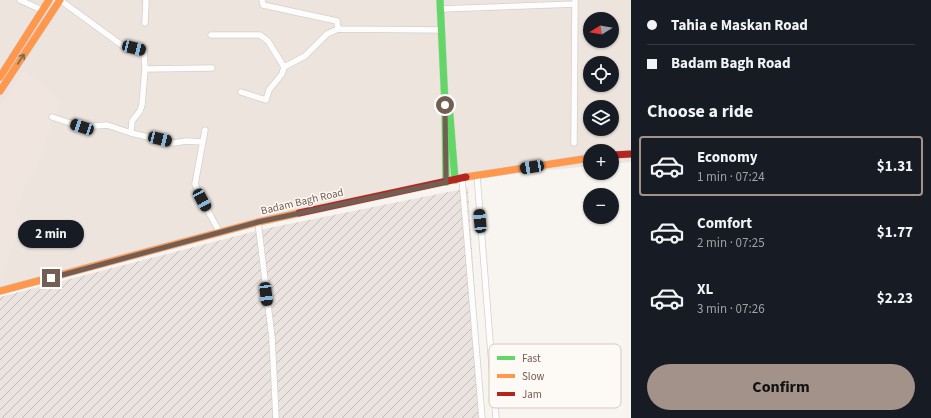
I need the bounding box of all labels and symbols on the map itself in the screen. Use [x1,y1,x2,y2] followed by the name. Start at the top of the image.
[583,12,619,48] north arrow
[121,39,147,57] car
[18,53,26,65] one-way arrow
[436,96,454,114] route start
[69,118,95,136] car
[147,130,173,148] car
[519,159,545,175] car
[259,185,345,218] street label: Badam Bagh Road
[191,187,213,213] car
[473,209,487,233] car
[18,220,84,248] callout: 2 min
[42,269,60,287] route end
[259,281,273,307] car
[489,344,621,408] legend
[522,351,541,366] text: Fast
[522,369,545,384] text: Slow
[522,387,542,402] text: Jam

